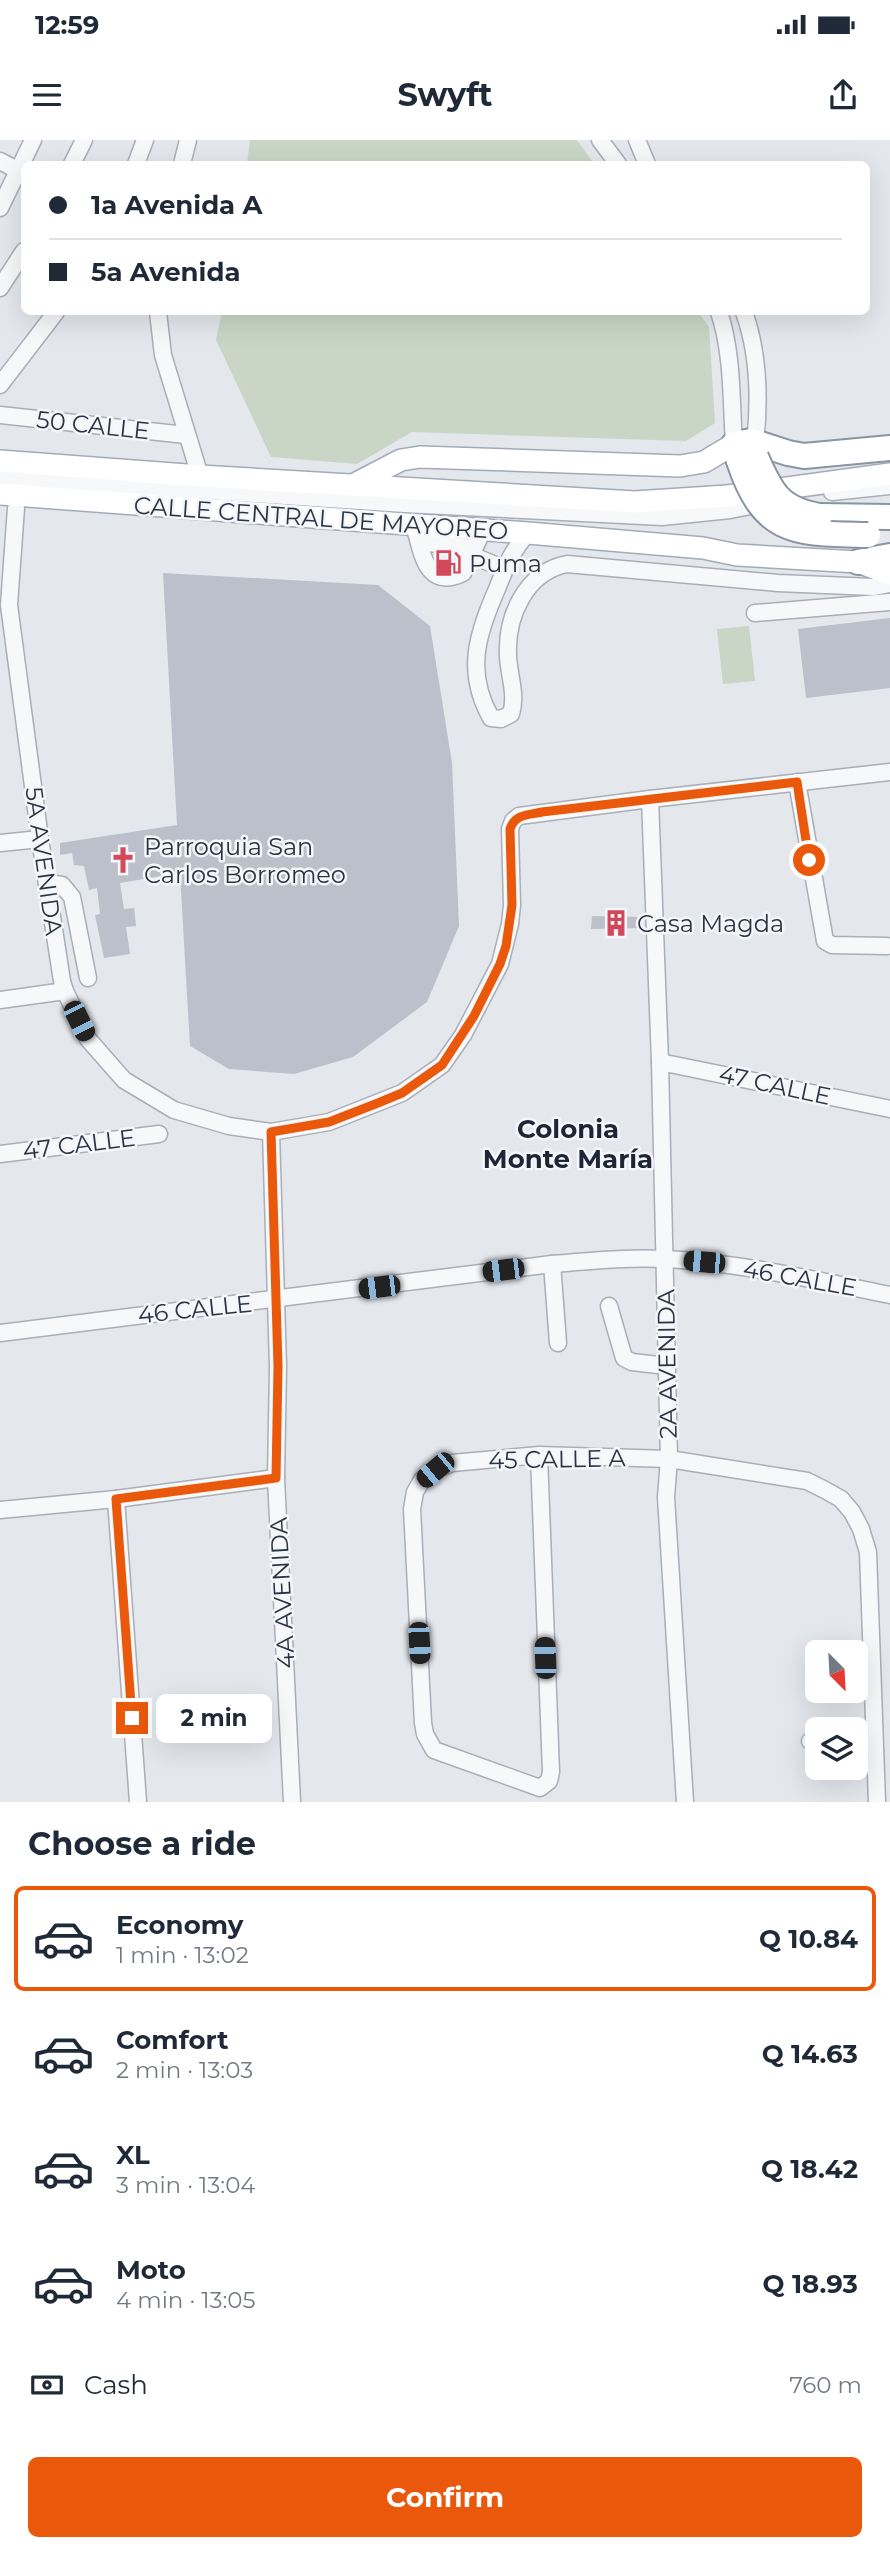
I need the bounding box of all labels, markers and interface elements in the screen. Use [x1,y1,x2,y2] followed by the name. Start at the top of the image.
[35,9,99,41] text: 12:59
[397,75,493,114] text: Swyft
[28,76,66,114] icon: menu
[824,76,862,114] icon: share
[91,189,262,221] text: 1a Avenida A
[91,256,240,288] text: 5a Avenida
[35,405,151,445] street label: 50 CALLE
[133,490,509,546] street label: CALLE CENTRAL DE MAYOREO
[433,548,463,578] fuel station icon: Puma
[469,549,542,578] place label: Puma
[19,785,69,938] street label: 5A AVENIDA
[144,832,346,889] place label: Parroquia San Carlos Borromeo
[793,844,825,876] route start
[108,845,138,875] church icon: Parroquia San Carlos Borromeo
[601,908,631,938] building icon: Casa Magda
[637,909,784,938] place label: Casa Magda
[61,998,98,1044] car
[717,1059,833,1111] street label: 47 CALLE
[483,1113,653,1175] district label: Colonia Monte María
[21,1123,137,1165] street label: 47 CALLE
[683,1250,726,1274] car
[741,1254,859,1302] street label: 46 CALLE
[481,1257,526,1283] car
[357,1274,402,1300] car
[651,1288,683,1439] street label: 2A AVENIDA
[136,1289,254,1329] street label: 46 CALLE
[488,1443,627,1475] street label: 45 CALLE A
[413,1448,458,1492] car
[264,1516,300,1670] street label: 4A AVENIDA
[408,1621,431,1665] car
[534,1637,557,1679] car
[805,1640,868,1703] north arrow
[805,1640,868,1780] map controls
[156,1694,272,1742] callout: 2 min
[116,1702,148,1734] route end
[180,1704,248,1732] text: 2 min
[805,1717,868,1780] button: layers
[28,1824,256,1863] text: Choose a ride
[32,1907,95,1970] icon: car
[116,1909,243,1941] text: Economy
[759,1923,858,1955] text: Q 10.84
[116,1941,249,1969] text: 1 min · 13:02
[32,2022,95,2085] icon: car
[116,2024,228,2056] text: Comfort
[762,2038,858,2070] text: Q 14.63
[116,2056,253,2084] text: 2 min · 13:03
[32,2137,95,2200] icon: car
[116,2139,150,2171] text: XL
[761,2153,858,2185] text: Q 18.42
[116,2171,256,2199] text: 3 min · 13:04
[32,2252,95,2315] icon: car
[116,2254,186,2286] text: Moto
[763,2268,858,2300] text: Q 18.93
[116,2286,256,2314] text: 4 min · 13:05
[28,2366,66,2404] icon: cash
[84,2369,148,2401] text: Cash
[789,2371,862,2399] text: 760 m
[28,2457,862,2537] button: Confirm

